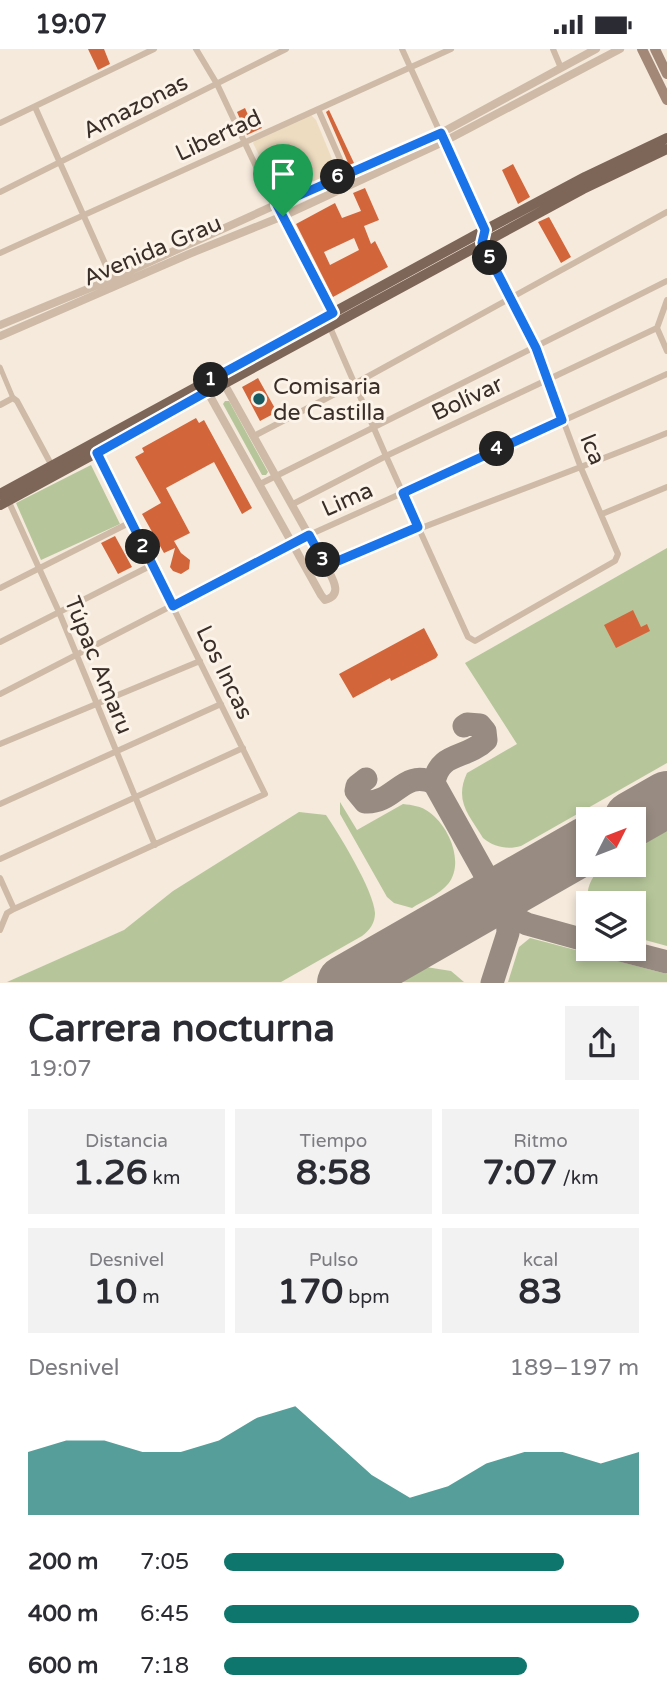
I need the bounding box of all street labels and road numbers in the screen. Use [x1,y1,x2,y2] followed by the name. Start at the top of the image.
[78,68,193,145] street label: Amazonas
[171,104,266,168] street label: Libertad
[79,209,226,293] street label: Avenida Grau
[427,370,508,427] street label: Bolívar
[573,430,611,469] street label: Ica
[317,476,377,523] street label: Lima
[58,592,138,738] street label: Túpac Amaru
[189,621,259,724] street label: Los Incas

